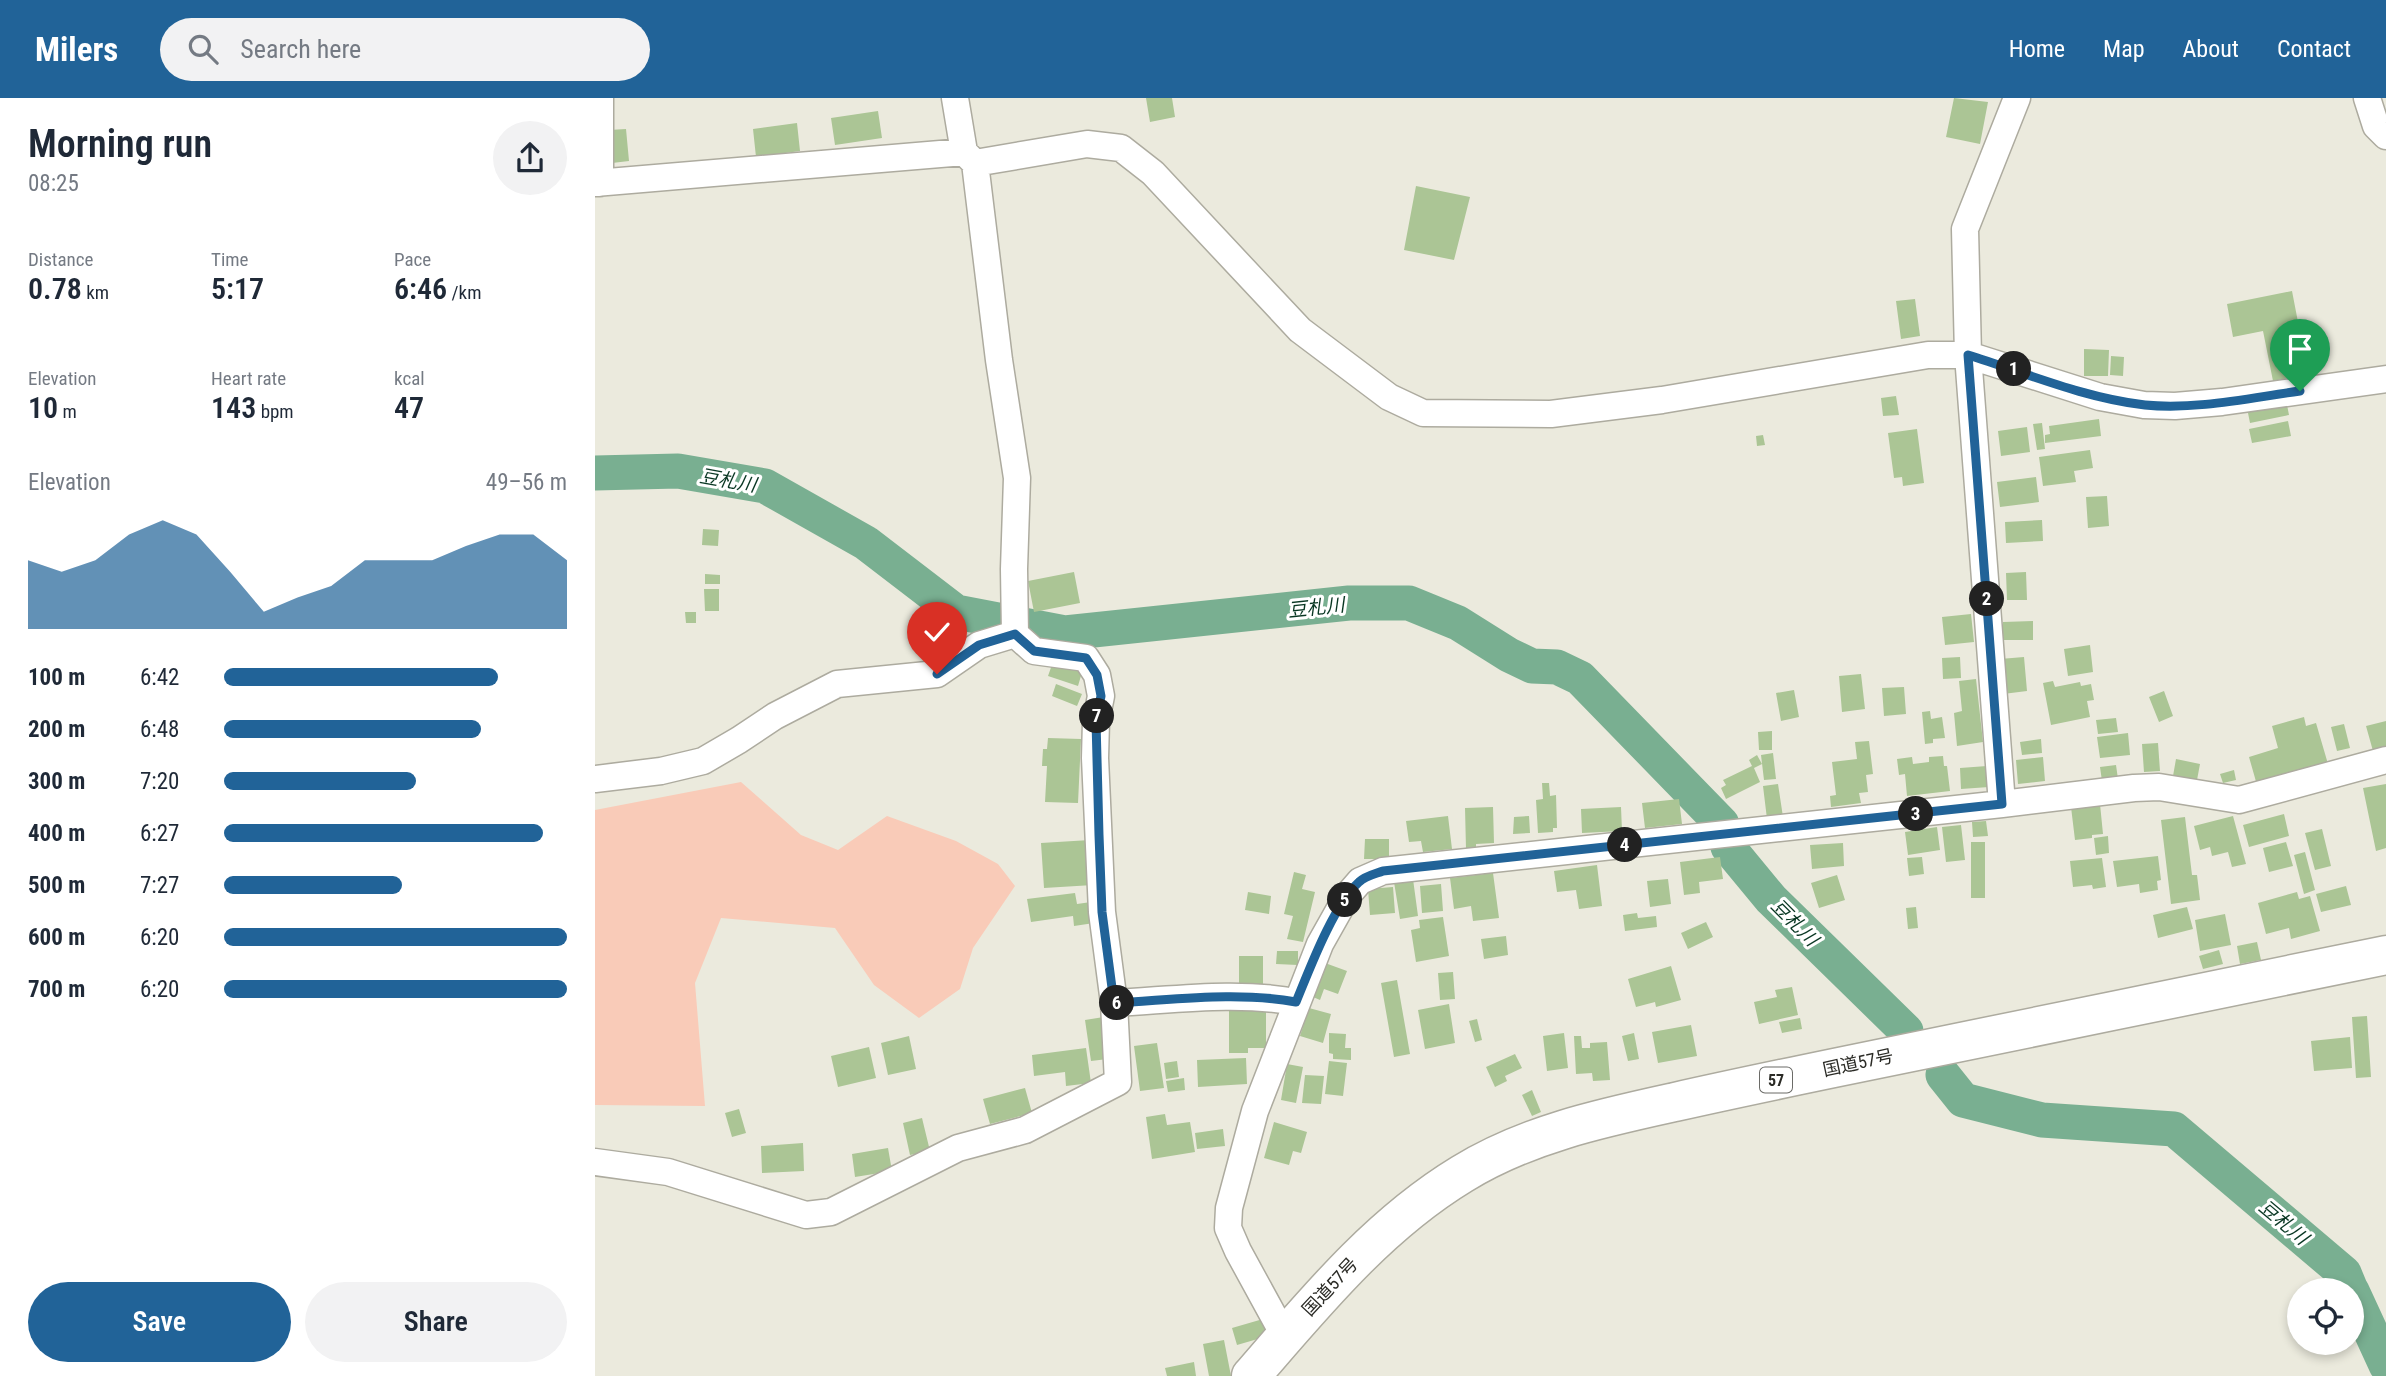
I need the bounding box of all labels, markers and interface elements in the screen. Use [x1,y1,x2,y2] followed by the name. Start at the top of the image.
[160,18,650,81] search box
[35,30,118,69] text: Milers
[184,30,222,68] icon: search
[240,34,361,64] text: Search here
[2009,35,2065,63] text: Home
[2103,35,2145,63] text: Map
[2183,35,2239,63] text: About
[2277,35,2351,63] text: Contact
[493,121,567,195] button: share
[28,122,212,166] text: Morning run
[28,170,79,197] text: 08:25
[28,248,93,271] text: Distance
[211,248,248,271] text: Time
[394,248,431,271] text: Pace
[28,271,82,306] text: 0.78
[211,271,264,306] text: 5:17
[394,271,447,306] text: 6:46
[82,281,109,304] text: km
[447,281,481,304] text: /km
[2270,319,2330,391] pin
[2281,330,2319,368] icon: arrive
[1997,352,2031,386] pin: 1
[2009,357,2018,380] text: 1
[28,367,96,390] text: Elevation
[211,367,286,390] text: Heart rate
[394,367,425,390] text: kcal
[28,390,58,425] text: 10
[211,390,256,425] text: 143
[394,390,424,425] text: 47
[58,400,77,423] text: m
[256,400,294,423] text: bpm
[698,464,760,497] water label: 豆札川
[28,469,111,496] text: Elevation
[486,469,567,496] text: 49–56 m
[1969,582,2005,616] pin: 2
[1982,587,1991,610] text: 2
[1286,593,1348,622] water label: 豆札川
[907,602,967,674] pin
[918,613,956,651] icon: check
[28,664,85,691] text: 100 m
[140,664,179,691] text: 6:42
[1079,698,1115,734] pin: 7
[1092,704,1101,727] text: 7
[28,716,85,743] text: 200 m
[140,716,179,743] text: 6:48
[28,768,85,795] text: 300 m
[140,768,179,795] text: 7:20
[1899,796,1933,832] pin: 3
[1911,802,1920,825] text: 3
[28,820,85,847] text: 400 m
[140,820,179,847] text: 6:27
[1607,828,1643,862] pin: 4
[1620,833,1629,856] text: 4
[28,872,85,899] text: 500 m
[140,872,179,899] text: 7:27
[1327,882,1363,918] pin: 5
[1340,888,1349,911] text: 5
[1766,894,1824,952] water label: 豆札川
[28,924,85,951] text: 600 m
[140,924,179,951] text: 6:20
[28,976,85,1003] text: 700 m
[140,976,179,1003] text: 6:20
[1099,986,1135,1020] pin: 6
[1112,991,1121,1014] text: 6
[1821,1045,1895,1080] street label: 国道57号
[1760,1068,1792,1092] road number: 57
[2254,1195,2314,1251] water label: 豆札川
[1297,1253,1362,1320] street label: 国道57号
[2287,1278,2364,1355] map controls
[2287,1278,2364,1355] button: locate
[28,1282,291,1362] button: Save
[305,1282,567,1362] button: Share

